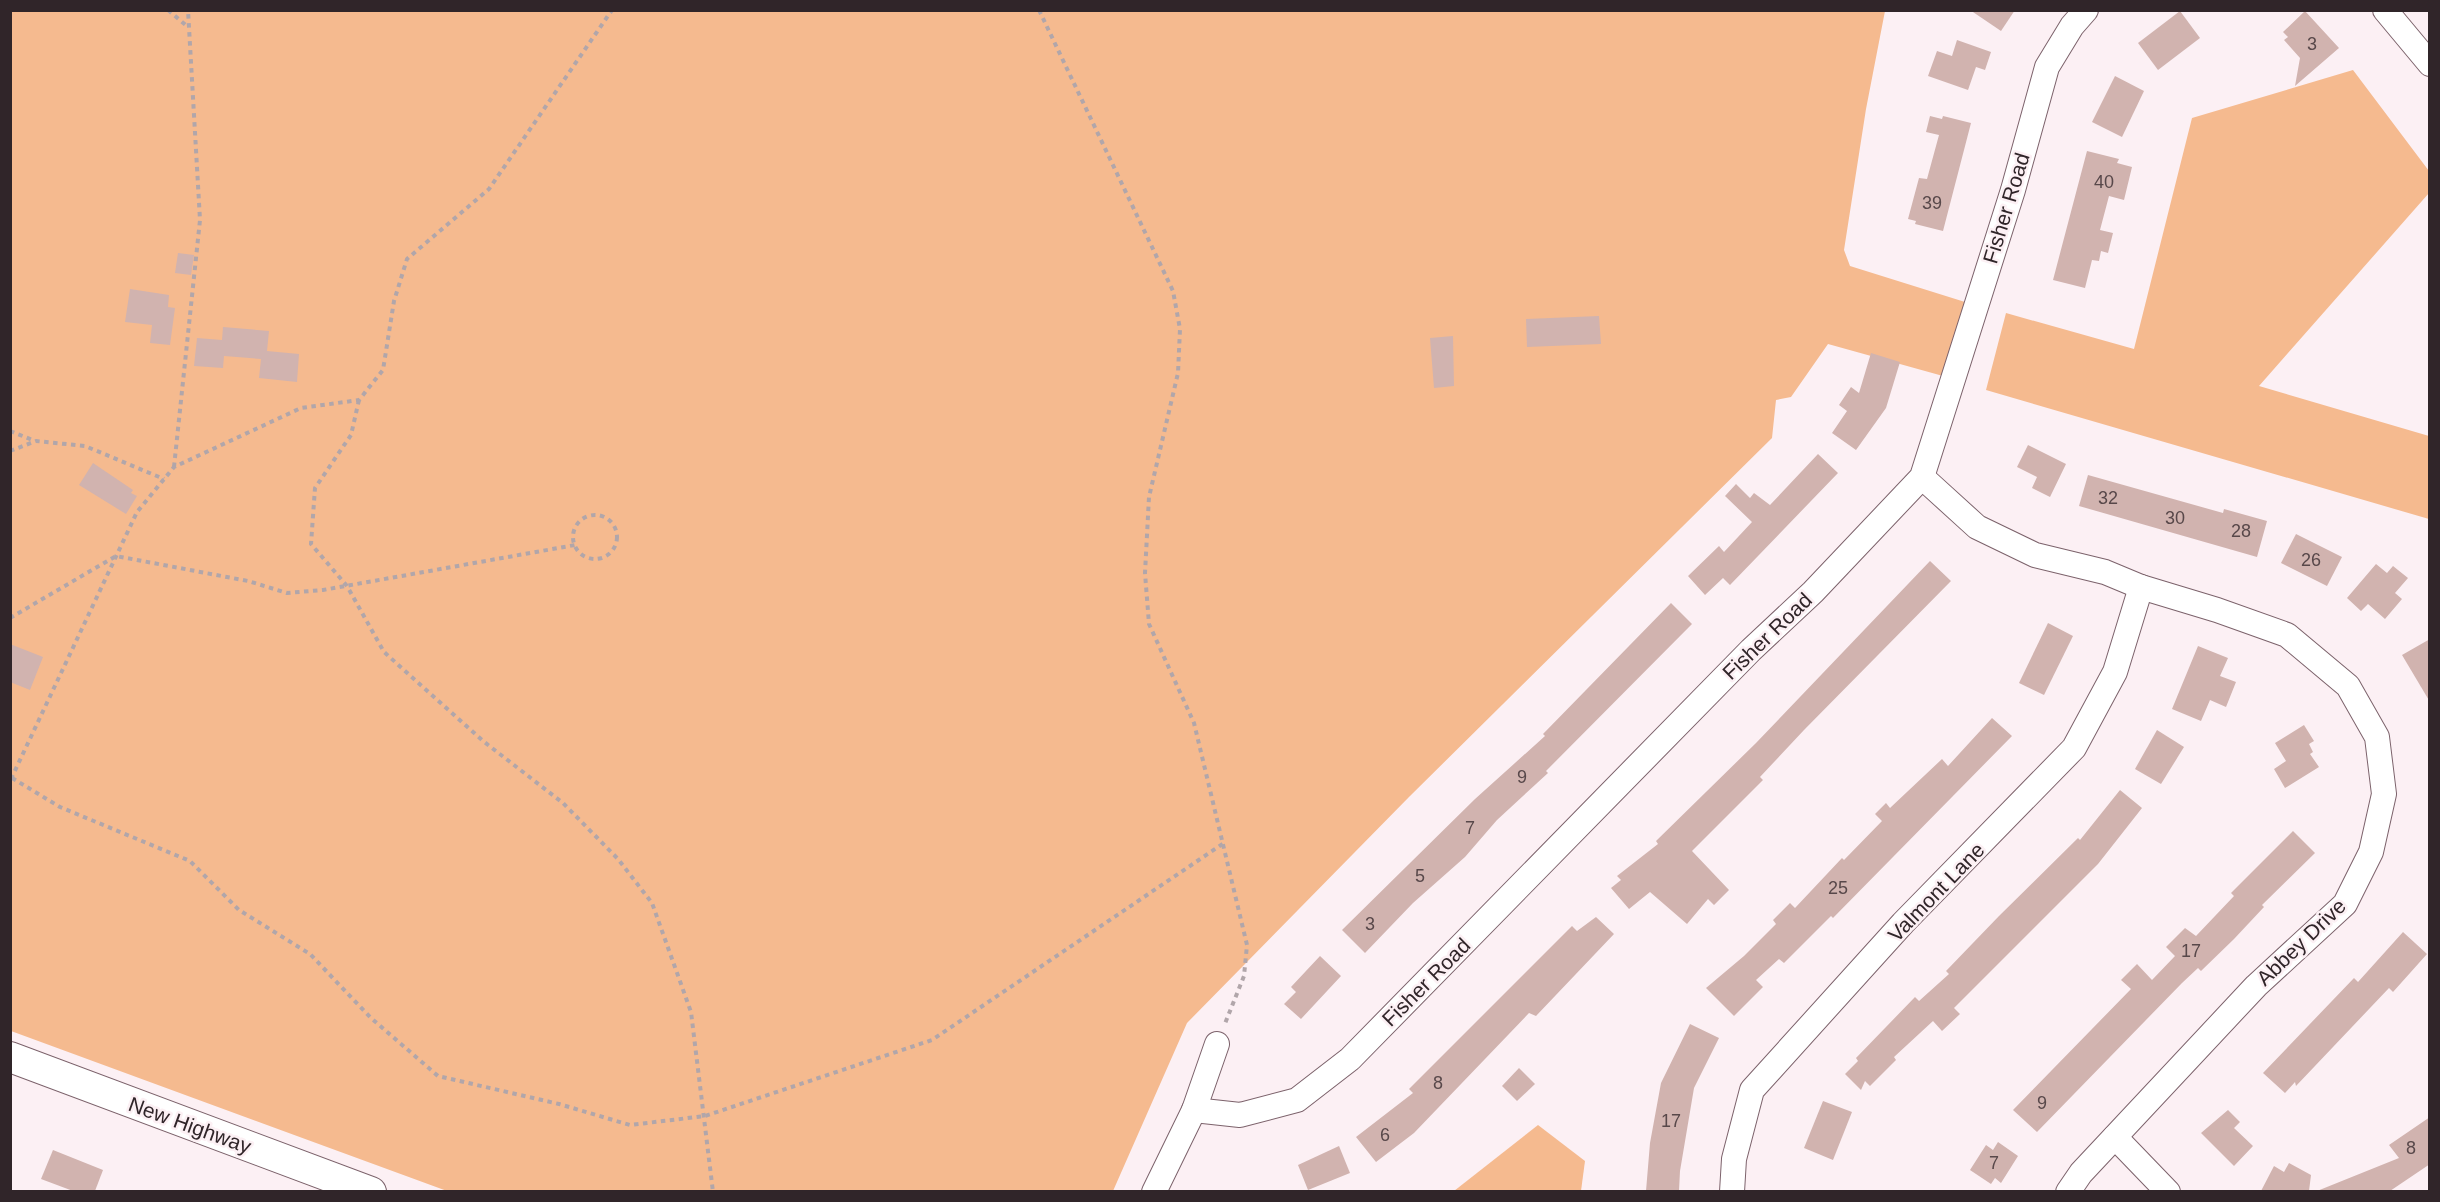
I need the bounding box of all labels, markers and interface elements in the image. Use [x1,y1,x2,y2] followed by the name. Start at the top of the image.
[2307,34,2317,54] house number: 3
[1978,150,2034,266] street label: Fisher Road
[2094,172,2114,192] house number: 40
[1922,193,1942,213] house number: 39
[2098,488,2118,508] house number: 32
[2165,508,2185,528] house number: 30
[2231,521,2251,541] house number: 28
[2301,550,2321,570] house number: 26
[1718,588,1816,684] street label: Fisher Road
[1517,767,1527,787] house number: 9
[1465,818,1475,838] house number: 7
[1883,838,1989,946] street label: Valmont Lane
[1415,866,1425,886] house number: 5
[1828,878,1848,898] house number: 25
[2252,894,2350,990] street label: Abbey Drive
[1365,914,1375,934] house number: 3
[1377,933,1475,1031] street label: Fisher Road
[2181,941,2201,961] house number: 17
[1433,1073,1443,1093] house number: 8
[126,1092,255,1158] street label: New Highway
[2037,1093,2047,1113] house number: 9
[1661,1111,1681,1131] house number: 17
[1380,1125,1390,1145] house number: 6
[2406,1138,2416,1158] house number: 8
[1989,1153,1999,1173] house number: 7

